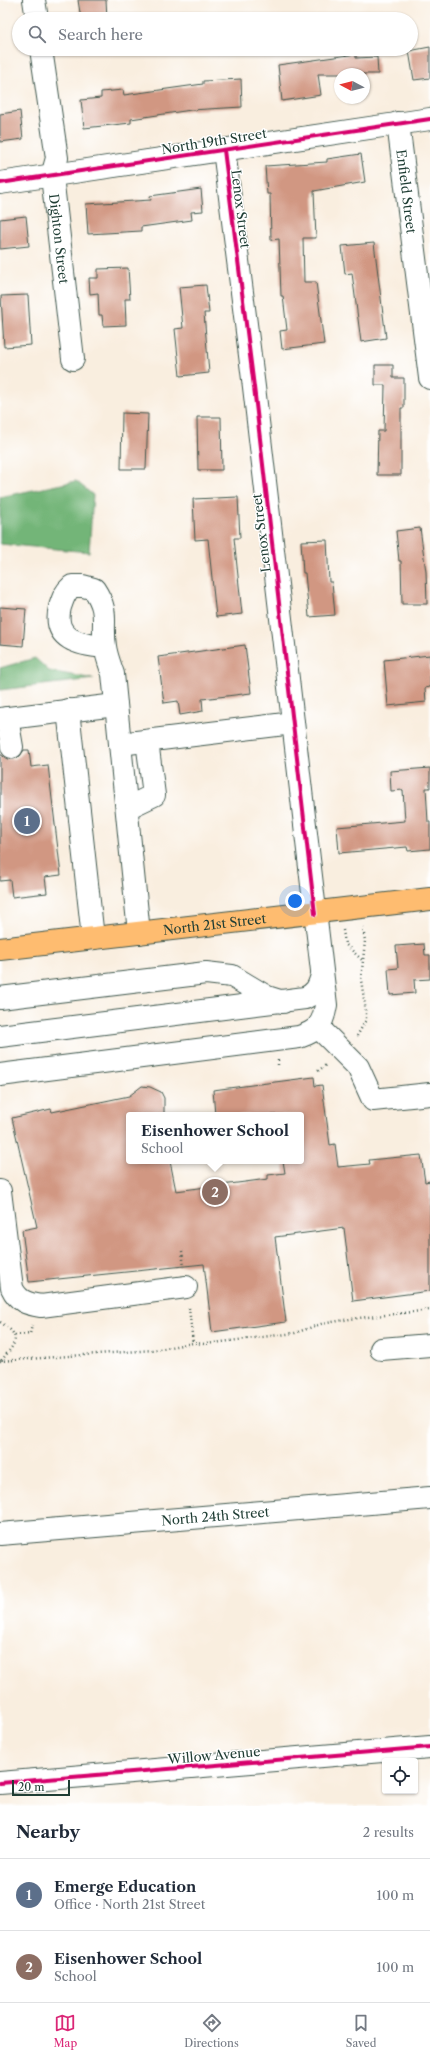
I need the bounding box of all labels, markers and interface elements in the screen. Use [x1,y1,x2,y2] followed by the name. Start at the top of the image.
[12,12,418,56] search box
[26,23,48,45] icon: search
[58,25,143,44] text: Search here
[334,68,370,104] north arrow
[160,125,268,157] street label: North 19th Street
[393,148,420,235] street label: Enfield Street
[228,169,254,250] street label: Lenox Street
[46,193,72,285] street label: Dighton Street
[248,492,274,573] street label: Lenox Street
[14,806,40,836] pin: 1
[285,891,305,911] your location
[162,910,267,938] street label: North 21st Street
[126,1112,304,1164] popup
[141,1121,289,1140] text: Eisenhower School
[141,1140,183,1156] text: School
[202,1177,228,1207] pin: 2
[161,1503,270,1528] street label: North 24th Street
[166,1743,261,1767] street label: Willow Avenue
[382,1758,418,1794] map controls
[382,1758,418,1794] button: locate
[12,1778,70,1797] scale bar
[18,1780,44,1794] text: 20 m
[16,1822,80,1842] text: Nearby
[363,1824,414,1840] text: 2 results
[54,1877,196,1896] text: Emerge Education
[26,1887,32,1903] text: 1
[376,1887,414,1903] text: 100 m
[54,1896,205,1912] text: Office · North 21st Street
[54,1949,202,1968] text: Eisenhower School
[25,1959,33,1975] text: 2
[376,1959,414,1975] text: 100 m
[54,1968,97,1984] text: School
[54,2012,77,2050] tab: Map
[184,2012,239,2050] tab: Directions
[346,2012,376,2050] tab: Saved

